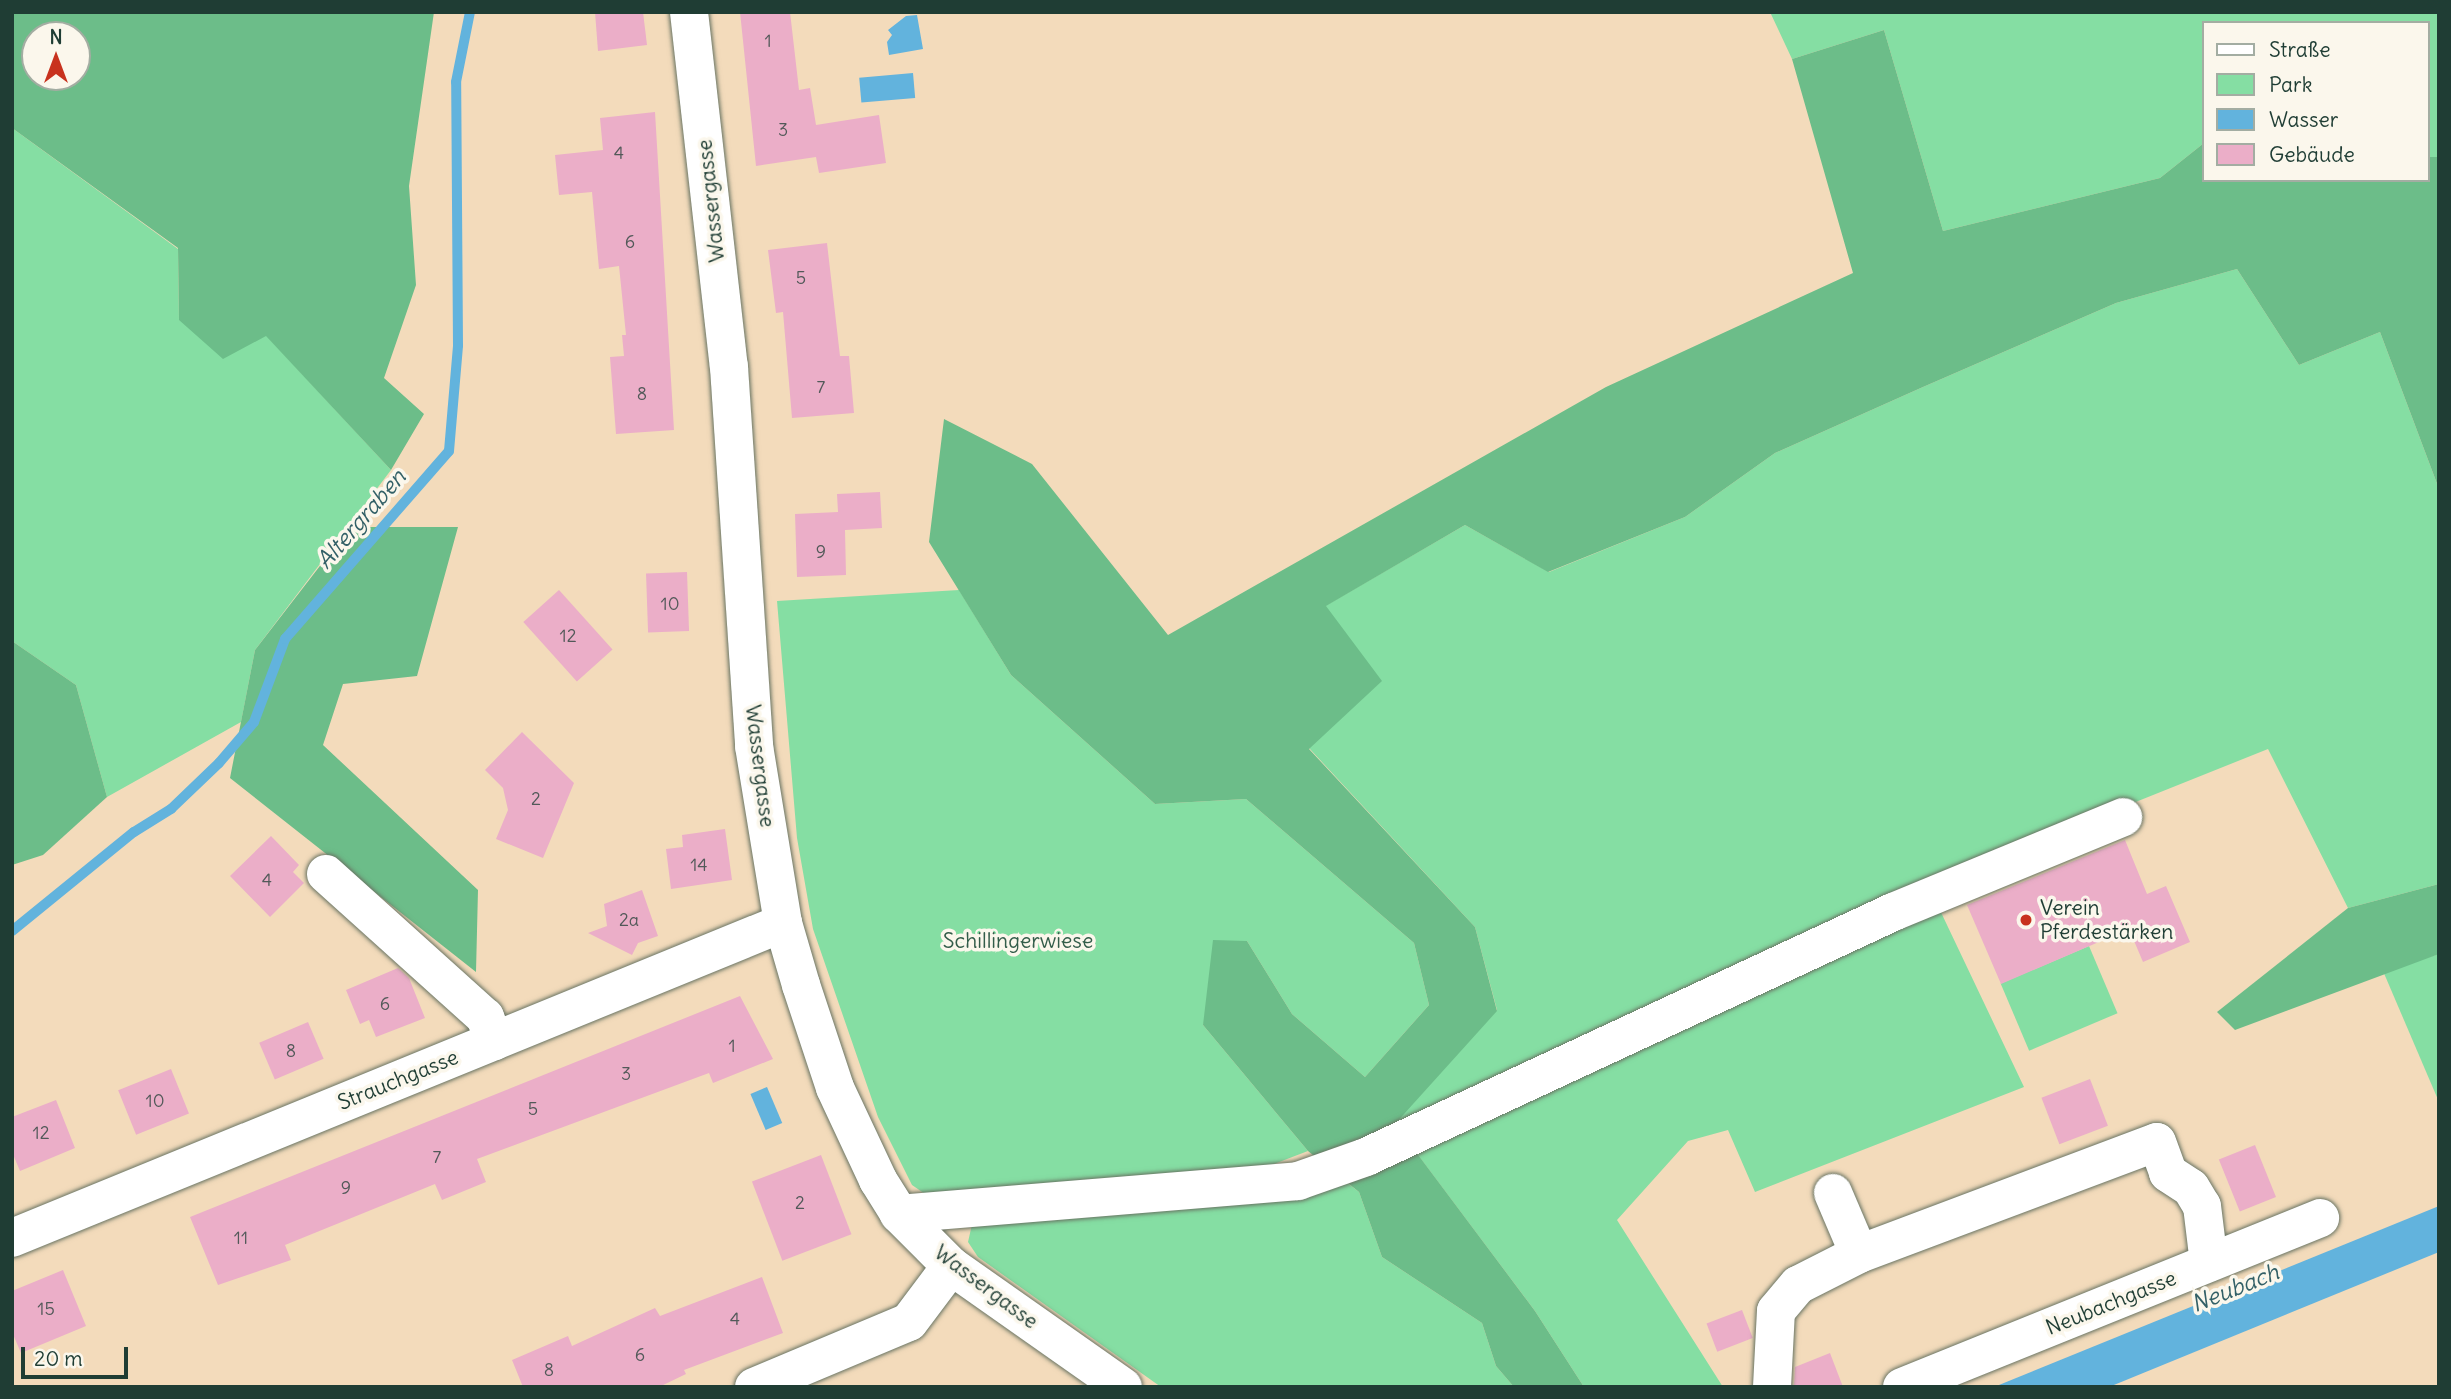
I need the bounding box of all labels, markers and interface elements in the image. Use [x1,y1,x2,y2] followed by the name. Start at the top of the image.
[21,21,91,91] north arrow
[2202,21,2430,182] legend
[49,25,63,49] text: N
[764,30,772,52] house number: 1
[2269,36,2330,63] text: Straße
[2269,71,2312,98] text: Park
[2269,106,2338,133] text: Wasser
[778,119,788,141] house number: 3
[692,138,730,264] street label: Wassergasse
[2269,141,2355,168] text: Gebäude
[614,142,624,164] house number: 4
[625,231,635,253] house number: 6
[796,267,806,289] house number: 5
[817,376,825,398] house number: 7
[637,383,647,405] house number: 8
[310,464,412,574] water label: Altergraben
[816,541,826,563] house number: 9
[661,593,679,615] house number: 10
[559,625,577,647] house number: 12
[740,703,780,829] street label: Wassergasse
[531,788,541,810] house number: 2
[690,854,708,876] house number: 14
[262,869,272,891] house number: 4
[2040,895,2173,945] place label: Verein Pferdestärken
[619,909,639,931] house number: 2a
[2018,912,2034,928] marker: Verein Pferdestärken
[943,928,1093,954] park label: Schillingerwiese
[380,993,390,1015] house number: 6
[728,1035,736,1057] house number: 1
[286,1040,296,1062] house number: 8
[334,1044,462,1116] street label: Strauchgasse
[621,1063,631,1085] house number: 3
[146,1090,164,1112] house number: 10
[528,1098,538,1120] house number: 5
[32,1122,50,1144] house number: 12
[433,1146,441,1168] house number: 7
[341,1177,351,1199] house number: 9
[795,1192,805,1214] house number: 2
[234,1227,248,1249] house number: 11
[929,1240,1043,1334] street label: Wassergasse
[2187,1258,2283,1318] water label: Neubach
[2042,1265,2180,1341] street label: Neubachgasse
[37,1298,55,1320] house number: 15
[730,1308,740,1330] house number: 4
[24,1332,131,1376] scale bar
[635,1344,645,1366] house number: 6
[34,1345,83,1372] text: 20 m
[544,1359,554,1381] house number: 8

